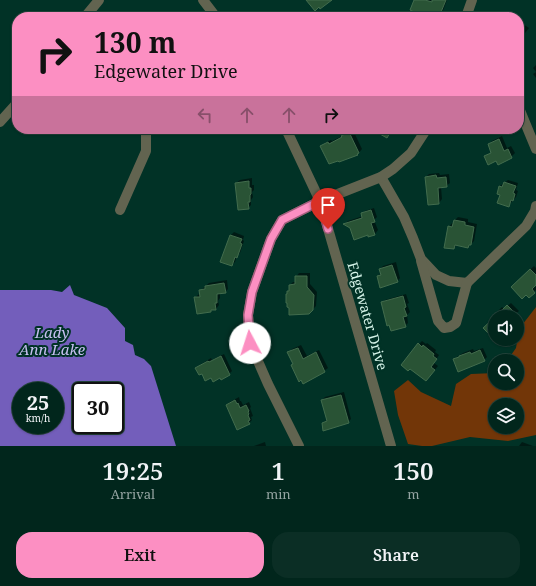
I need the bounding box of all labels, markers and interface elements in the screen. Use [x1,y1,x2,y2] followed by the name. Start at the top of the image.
[94,23,176,61] text: 130 m
[28,28,80,80] icon: right
[94,59,238,83] text: Edgewater Drive
[194,104,216,126] icon: left
[236,104,258,126] icon: ahead
[278,104,300,126] icon: ahead
[320,104,342,126] icon: right
[311,188,345,229] pin
[317,194,339,216] icon: arrive
[343,260,393,372] street label: Edgewater Drive
[488,310,524,434] map controls
[488,310,524,346] button: sound
[18,322,86,359] water label: Lady Ann Lake
[229,322,271,364] position arrow
[488,354,524,390] button: search
[72,382,124,434] speed limit sign: 30
[27,389,49,416] text: 25
[488,398,524,434] button: layers
[26,411,50,425] text: km/h
[102,454,164,487] text: 19:25
[272,454,285,487] text: 1
[393,454,434,487] text: 150
[111,485,155,503] text: Arrival
[266,485,291,503] text: min
[407,485,419,503] text: m
[16,532,264,578] button: Exit
[272,532,520,578] button: Share

